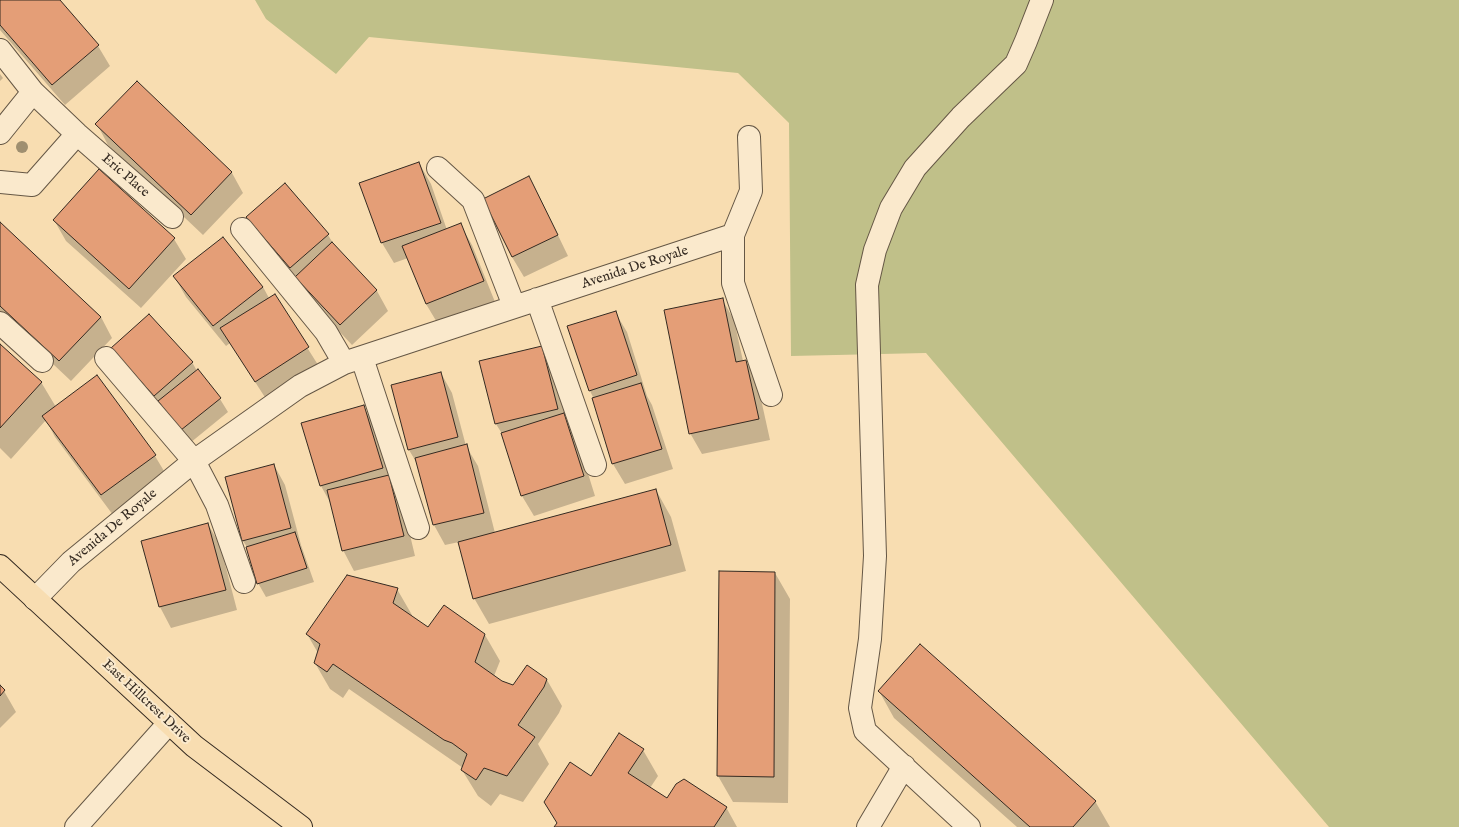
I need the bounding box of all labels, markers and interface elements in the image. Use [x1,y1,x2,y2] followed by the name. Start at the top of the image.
[98,151,152,201] street label: Eric Place
[580,243,690,293] street label: Avenida De Royale
[65,486,161,570] street label: Avenida De Royale
[98,657,194,747] street label: East Hillcrest Drive

